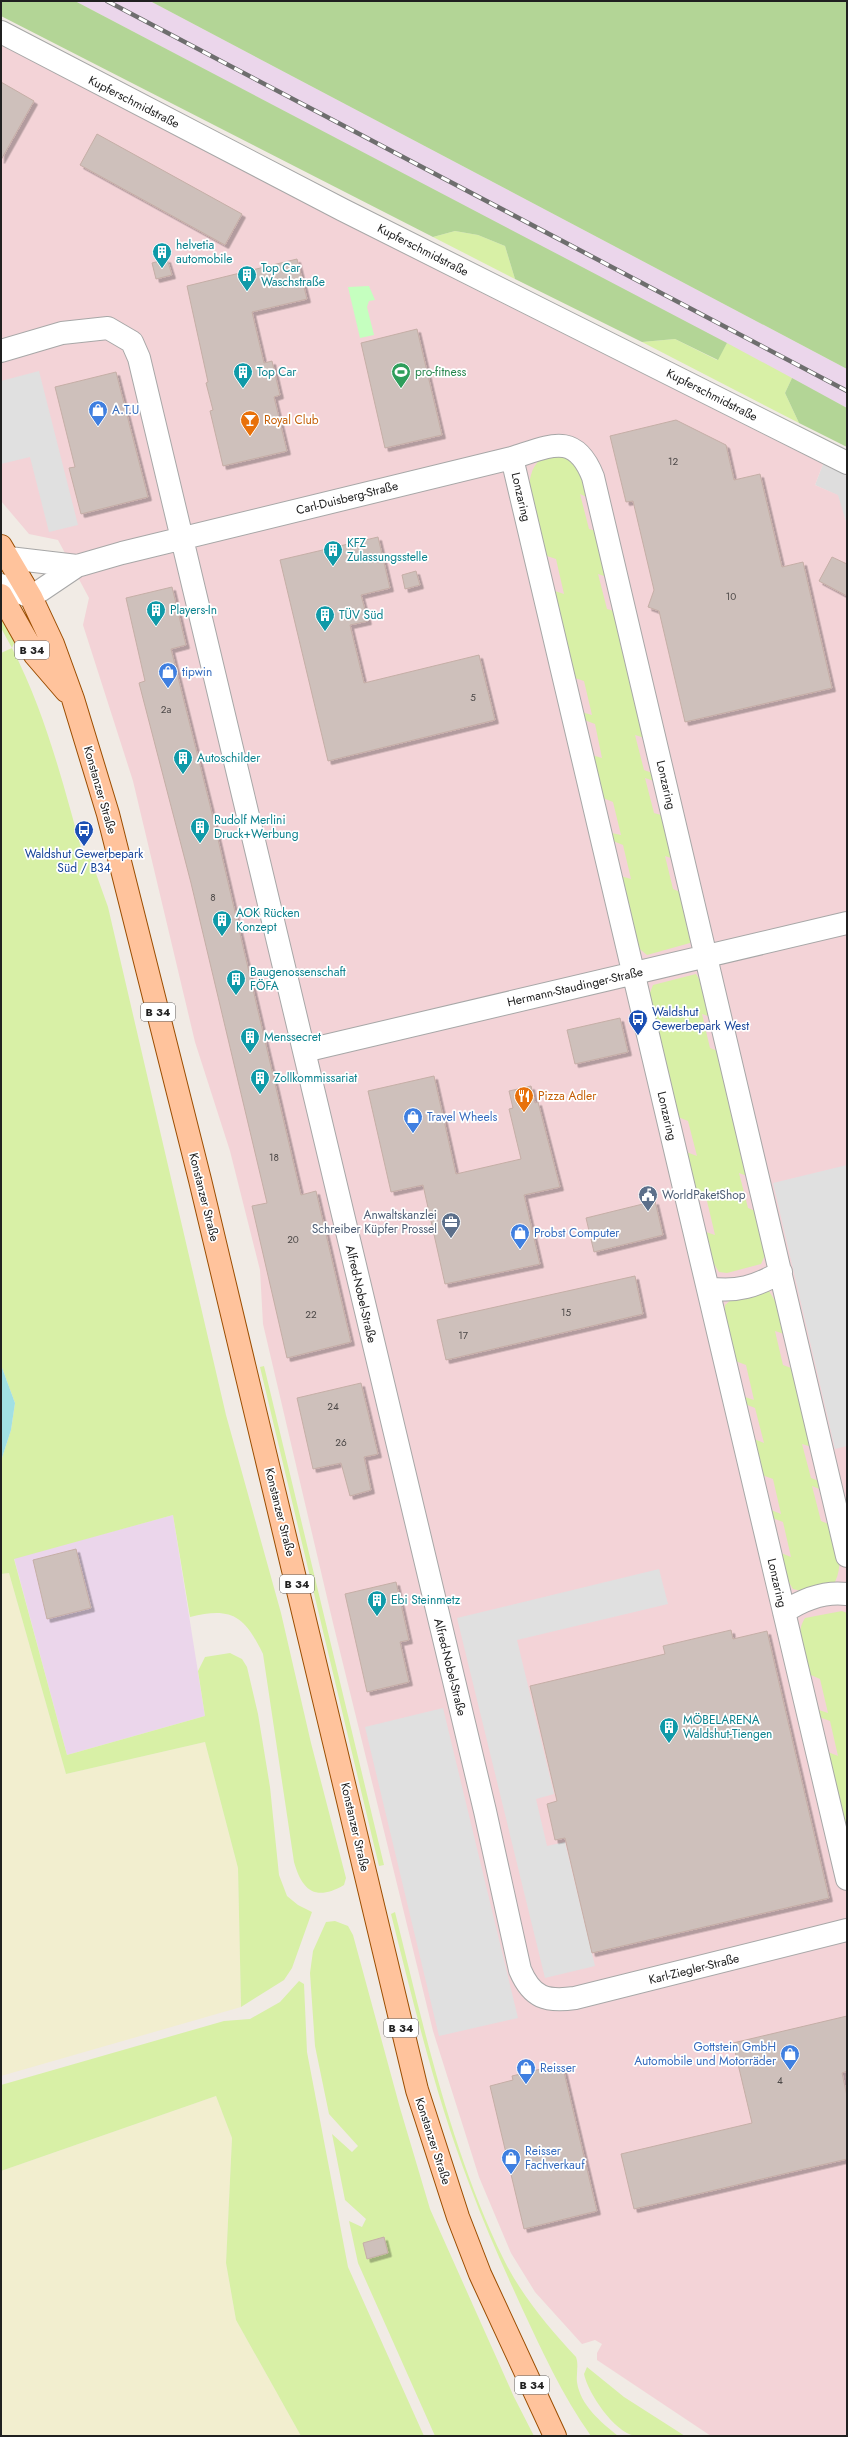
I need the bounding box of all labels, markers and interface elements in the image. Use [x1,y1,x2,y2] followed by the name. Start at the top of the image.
[85,71,183,133] street label: Kupferschmidstraße
[374,219,472,281] street label: Kupferschmidstraße
[176,236,232,268] place label: helvetia automobile
[151,241,173,269] building icon: helvetia automobile
[261,259,325,291] place label: Top Car Waschstraße
[236,264,258,292] building icon: Top Car Waschstraße
[232,361,254,389] building icon: Top Car
[390,361,412,389] sports icon: pro-fitness
[257,363,297,381] place label: Top Car
[415,363,467,381] place label: pro-fitness
[663,364,761,426] street label: Kupferschmidstraße
[87,399,109,427] shop icon: A.T.U
[112,401,139,419] place label: A.T.U
[239,409,261,437] bar icon: Royal Club
[264,411,319,429] place label: Royal Club
[668,454,678,469] house number: 12
[507,471,535,523] street label: Lonzaring
[294,477,400,519] street label: Carl-Duisberg-Straße
[347,534,428,566] place label: KFZ Zulassungsstelle
[322,539,344,567] building icon: KFZ Zulassungsstelle
[726,589,736,604] house number: 10
[145,599,167,627] building icon: Players-In
[170,601,217,619] place label: Players-In
[314,604,336,632] building icon: TÜV Süd
[339,606,383,624] place label: TÜV Süd
[15,641,49,659] road number: B 34
[157,661,179,689] shop icon: tipwin
[182,663,212,681] place label: tipwin
[470,690,476,705] house number: 5
[161,702,171,717] house number: 2a
[79,744,121,836] street label: Konstanzer Straße
[172,747,194,775] building icon: Autoschilder
[197,749,261,767] place label: Autoschilder
[652,759,680,811] street label: Lonzaring
[214,811,298,843] place label: Rudolf Merlini Druck+Werbung
[189,816,211,844] building icon: Rudolf Merlini Druck+Werbung
[73,819,95,847] bus stop icon: Waldshut Gewerbepark Süd / B34
[25,845,144,877] place label: Waldshut Gewerbepark Süd / B34
[210,890,216,905] house number: 8
[236,904,300,936] place label: AOK Rücken Konzept
[211,909,233,937] building icon: AOK Rücken Konzept
[250,963,346,995] place label: Baugenossenschaft FÖFA
[505,963,645,1011] street label: Hermann-Staudinger-Straße
[225,968,247,996] building icon: Baugenossenschaft FÖFA
[141,1003,175,1021] road number: B 34
[652,1003,749,1035] place label: Waldshut Gewerbepark West
[627,1008,649,1036] bus stop icon: Waldshut Gewerbepark West
[239,1026,261,1054] building icon: Menssecret
[264,1028,321,1046] place label: Menssecret
[249,1067,271,1095] building icon: Zollkommissariat
[274,1069,357,1087] place label: Zollkommissariat
[513,1085,535,1113] restaurant icon: Pizza Adler
[538,1087,597,1105] place label: Pizza Adler
[653,1090,681,1142] street label: Lonzaring
[402,1106,424,1134] shop icon: Travel Wheels
[427,1108,497,1126] place label: Travel Wheels
[269,1150,279,1165] house number: 18
[184,1151,224,1243] street label: Konstanzer Straße
[637,1184,659,1212] public building icon: WorldPaketShop
[662,1186,746,1204] place label: WorldPaketShop
[312,1206,437,1238] place label: Anwaltskanzlei Schreiber Küpfer Prossel
[440,1211,462,1239] office icon: Anwaltskanzlei Schreiber Küpfer Prossel
[509,1222,531,1250] shop icon: Probst Computer
[534,1224,620,1242] place label: Probst Computer
[287,1232,299,1247] house number: 20
[341,1243,381,1345] street label: Alfred-Nobel-Straße
[561,1305,571,1320] house number: 15
[305,1307,317,1322] house number: 22
[458,1328,469,1343] house number: 17
[327,1399,339,1414] house number: 24
[335,1435,347,1450] house number: 26
[260,1466,300,1558] street label: Konstanzer Straße
[763,1557,791,1609] street label: Lonzaring
[280,1575,314,1593] road number: B 34
[366,1589,388,1617] building icon: Ebi Steinmetz
[391,1591,461,1609] place label: Ebi Steinmetz
[429,1616,471,1718] street label: Alfred-Nobel-Straße
[683,1711,772,1743] place label: MÖBELARENA Waldshut-Tiengen
[658,1716,680,1744] building icon: MÖBELARENA Waldshut-Tiengen
[336,1781,374,1873] street label: Konstanzer Straße
[647,1949,741,1989] street label: Karl-Ziegler-Straße
[384,2019,418,2037] road number: B 34
[634,2038,777,2070] place label: Gottstein GmbH Automobile und Motorräder
[779,2043,801,2071] shop icon: Gottstein GmbH Automobile und Motorräder
[515,2057,537,2085] shop icon: Reisser
[540,2059,577,2077] place label: Reisser
[777,2073,783,2088] house number: 4
[410,2095,456,2187] street label: Konstanzer Straße
[525,2142,585,2174] place label: Reisser Fachverkauf
[500,2147,522,2175] shop icon: Reisser Fachverkauf
[515,2376,549,2394] road number: B 34

